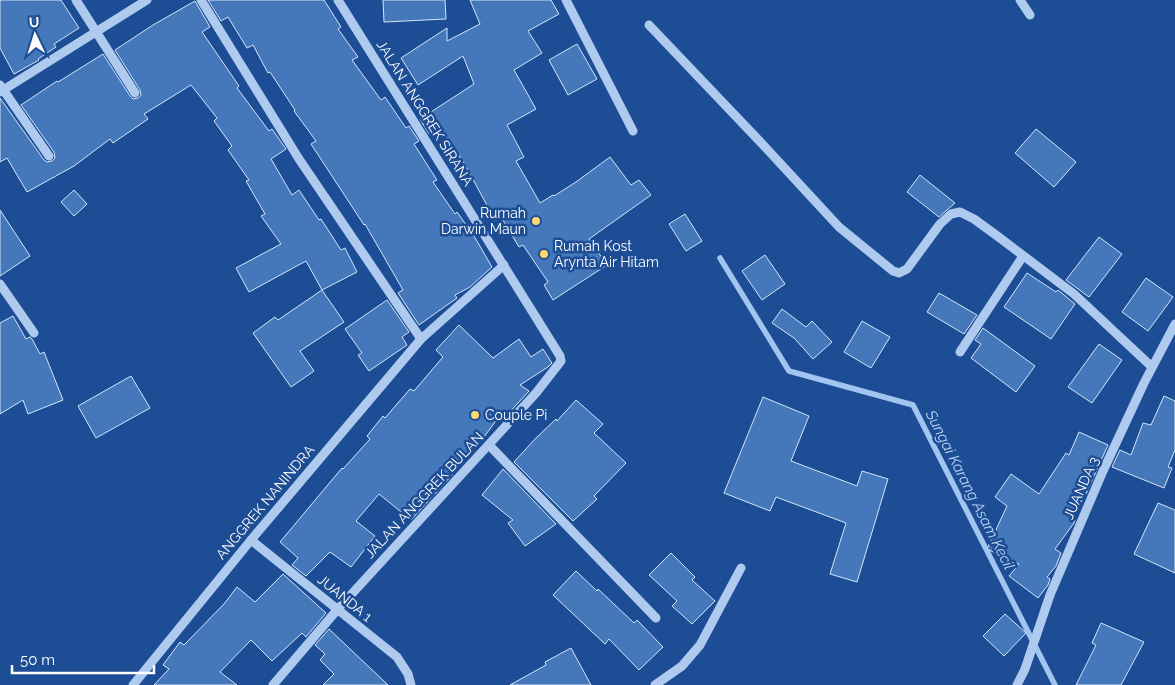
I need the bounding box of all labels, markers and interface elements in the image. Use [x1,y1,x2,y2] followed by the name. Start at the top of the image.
[10,10,60,60] north arrow
[28,14,40,30] text: U
[374,37,477,189] street label: JALAN ANGGREK SIRANA
[441,205,526,237] place label: Rumah Darwin Maun
[530,215,542,227] marker: Rumah Darwin Maun
[554,238,659,270] place label: Rumah Kost Arynta Air Hitam
[538,248,550,260] marker: Rumah Kost Arynta Air Hitam
[921,406,1018,573] water label: Sungai Karang Asam Kecil
[485,407,547,423] place label: Couple Pi
[469,409,481,421] marker: Couple Pi
[361,429,487,561] street label: JALAN ANGGREK BULAN
[212,441,318,562] street label: ANGGREK NANINDRA
[1060,454,1102,522] street label: JUANDA 3
[315,571,375,625] street label: JUANDA 1
[12,642,155,674] scale bar
[20,651,55,669] text: 50 m

